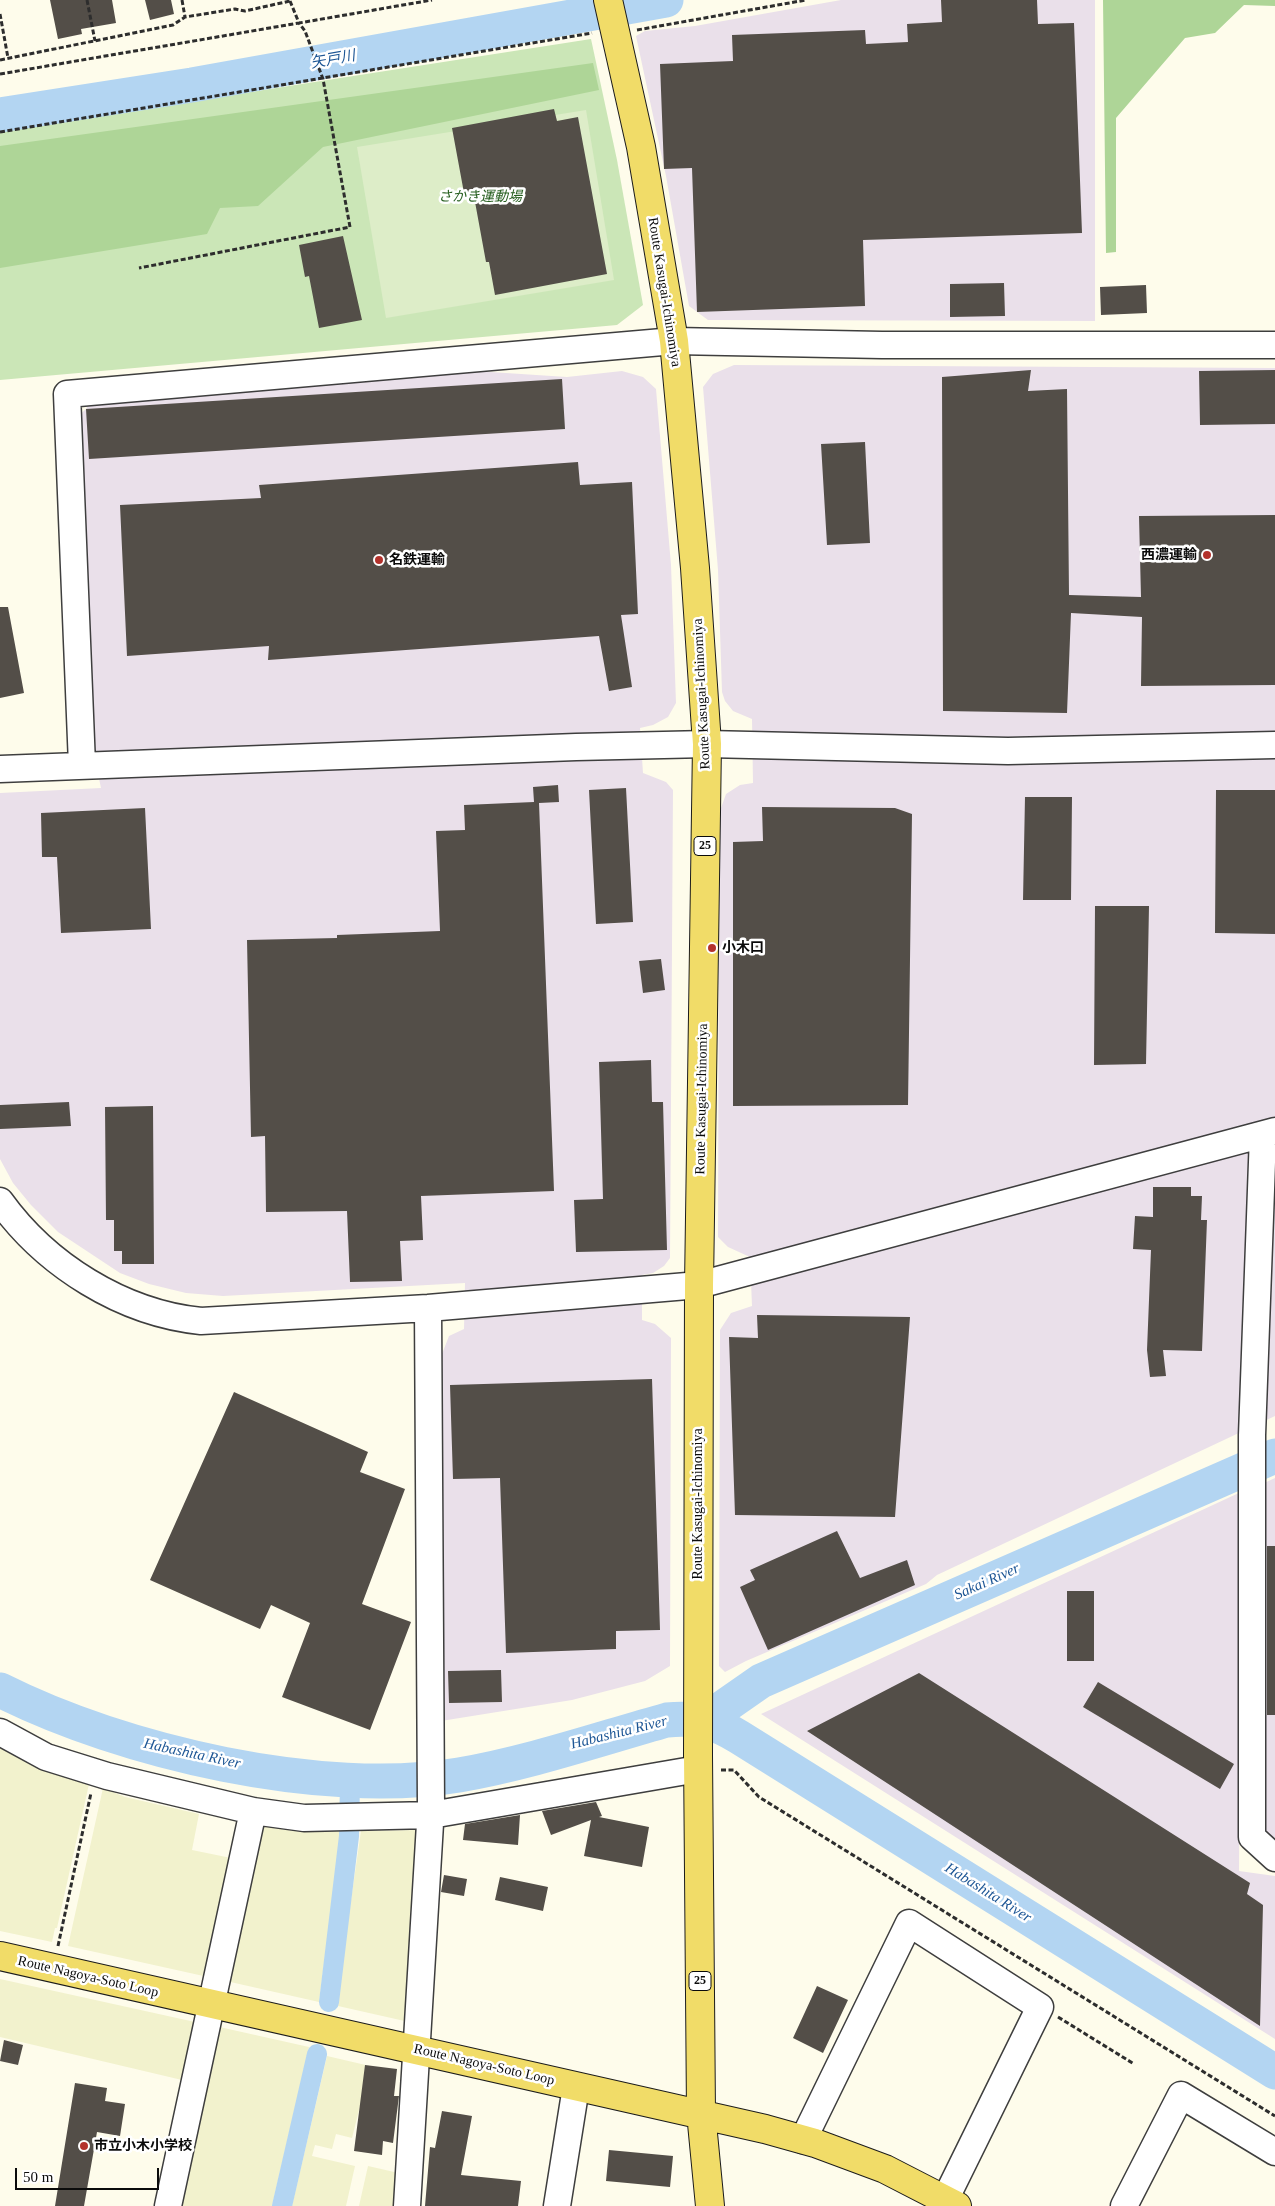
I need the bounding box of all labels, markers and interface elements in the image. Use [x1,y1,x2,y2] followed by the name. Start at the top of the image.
[309,47,357,73] water label: 矢戸川
[438,189,522,205] park label: さかき運動場
[644,216,684,368] street label: Route Kasugai-Ichinomiya
[1141,547,1197,563] place label: 西濃運輸
[1201,549,1213,561] marker: 西濃運輸
[389,552,445,568] place label: 名鉄運輸
[373,554,385,566] marker: 名鉄運輸
[690,618,714,770] street label: Route Kasugai-Ichinomiya
[694,836,716,856] road number: 25
[722,940,764,956] place label: 小木口
[706,942,718,954] marker: 小木口
[692,1023,712,1175] street label: Route Kasugai-Ichinomiya
[690,1428,706,1580] street label: Route Kasugai-Ichinomiya
[952,1560,1022,1604] water label: Sakai River
[569,1712,669,1754] water label: Habashita River
[142,1735,242,1773] water label: Habashita River
[941,1859,1035,1927] water label: Habashita River
[16,1953,160,2001] street label: Route Nagoya-Soto Loop
[689,1972,711,1990] road number: 25
[412,2041,556,2089] street label: Route Nagoya-Soto Loop
[94,2138,192,2154] place label: 市立小木小学校
[78,2140,90,2152] marker: 市立小木小学校
[18,2158,161,2190] scale bar
[23,2169,53,2185] text: 50 m

